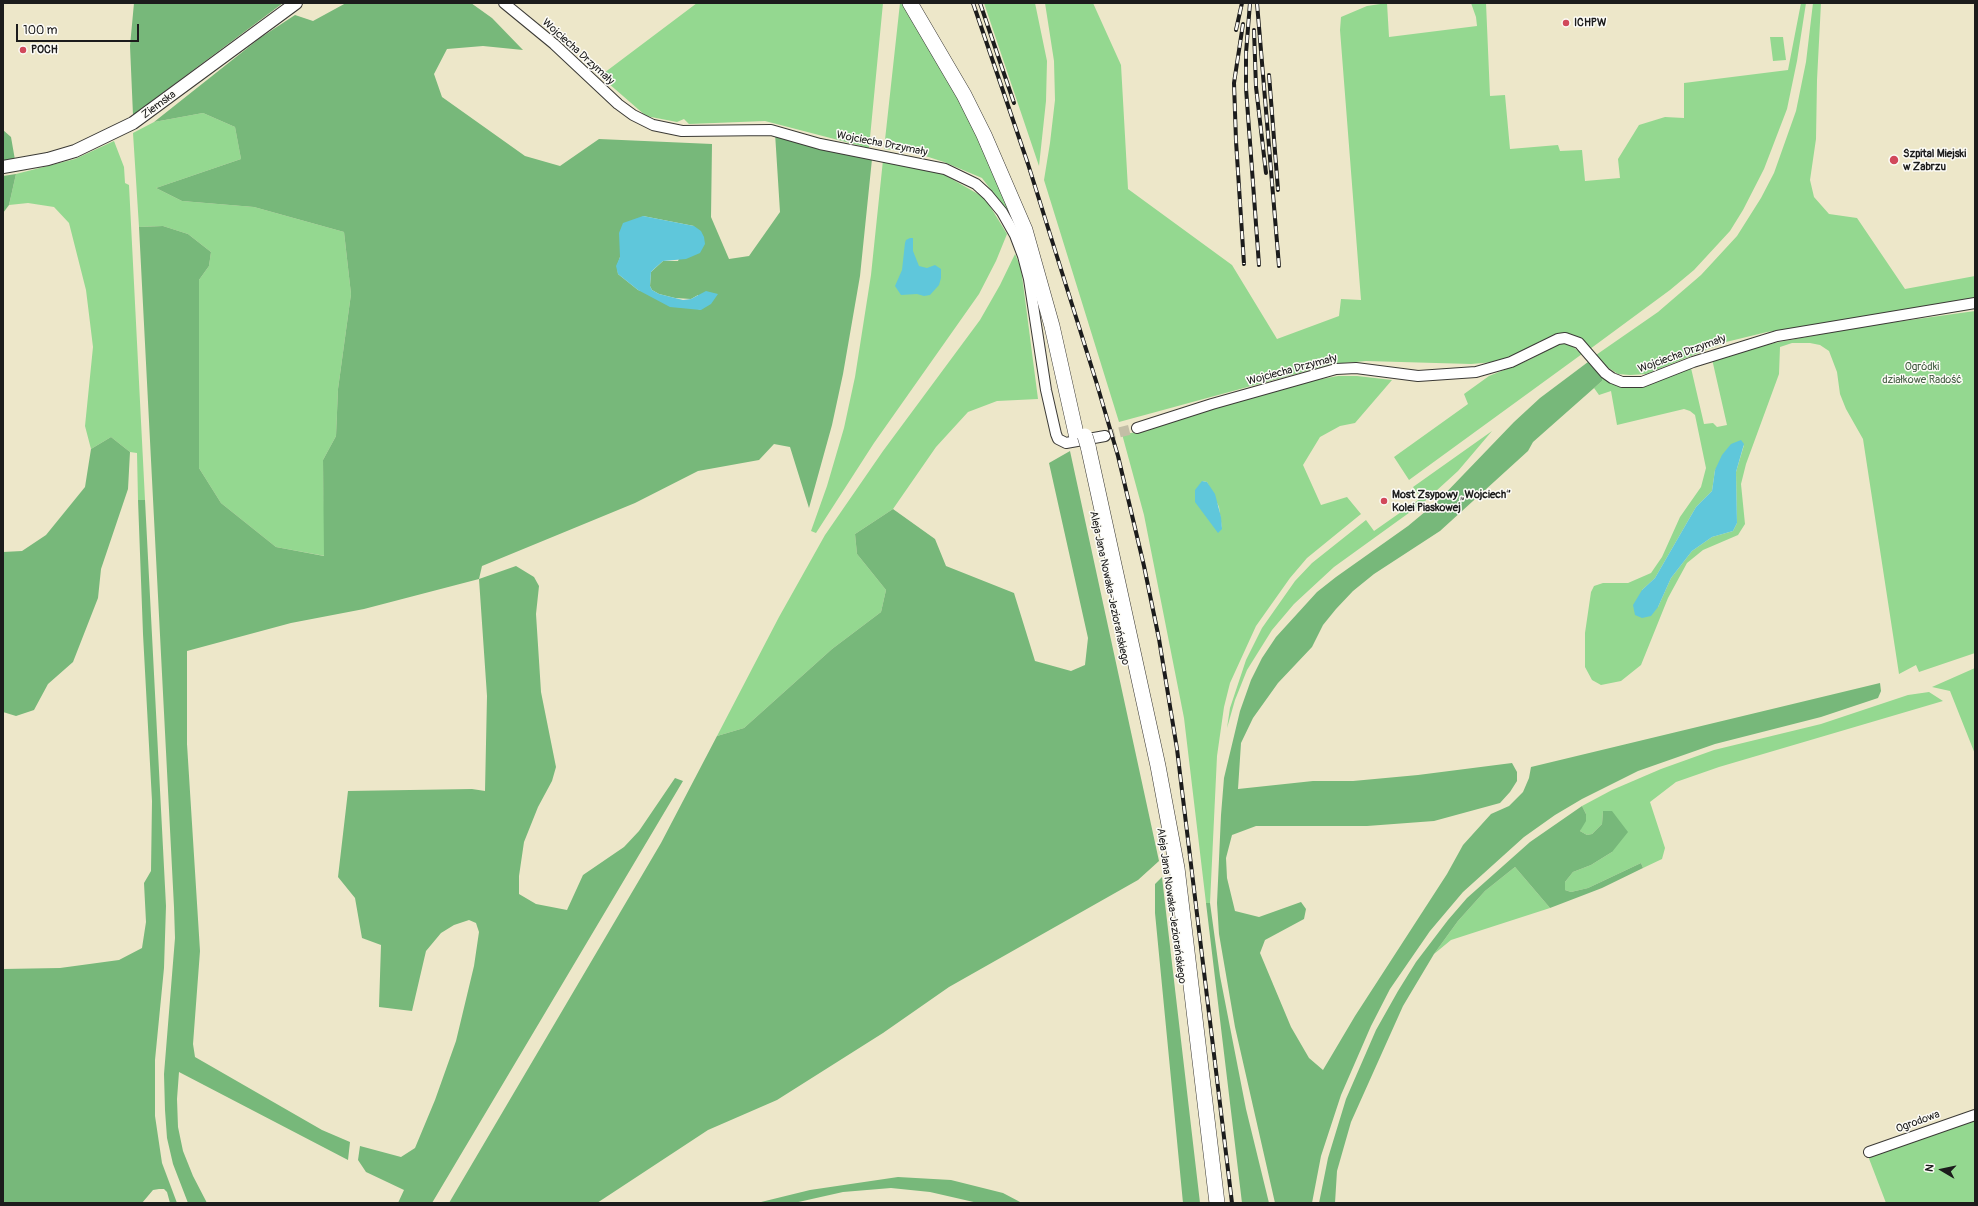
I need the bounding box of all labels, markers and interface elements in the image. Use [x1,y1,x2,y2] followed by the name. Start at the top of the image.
[18,16,141,42] scale bar
[539,16,617,88] street label: Wojciecha Drzymały
[1574,16,1606,30] place label: ICHPW
[1561,18,1571,28] marker: ICHPW
[23,23,57,38] text: 100 m
[31,43,58,57] place label: POCH
[18,45,28,55] marker: POCH
[139,88,179,122] street label: Ziemska
[835,129,929,159] street label: Wojciecha Drzymały
[1903,147,1966,173] place label: Szpital Miejski w Zabrzu
[1888,154,1900,166] marker: Szpital Miejski w Zabrzu
[1636,332,1728,376] street label: Wojciecha Drzymały
[1246,352,1338,388] street label: Wojciecha Drzymały
[1882,360,1962,386] park label: Ogródki działkowe Radość
[1392,488,1511,514] place label: Most Zsypowy „Wojciech” Kolei Piaskowej
[1379,496,1389,506] marker: Most Zsypowy „Wojciech” Kolei Piaskowej
[1086,510,1132,666] street label: Aleja Jana Nowaka-Jeziorańskiego
[1154,827,1188,985] street label: Aleja Jana Nowaka-Jeziorańskiego
[1894,1108,1942,1136] street label: Ogrodowa
[1922,1150,1962,1190] north arrow
[1923,1163,1937,1173] text: N

